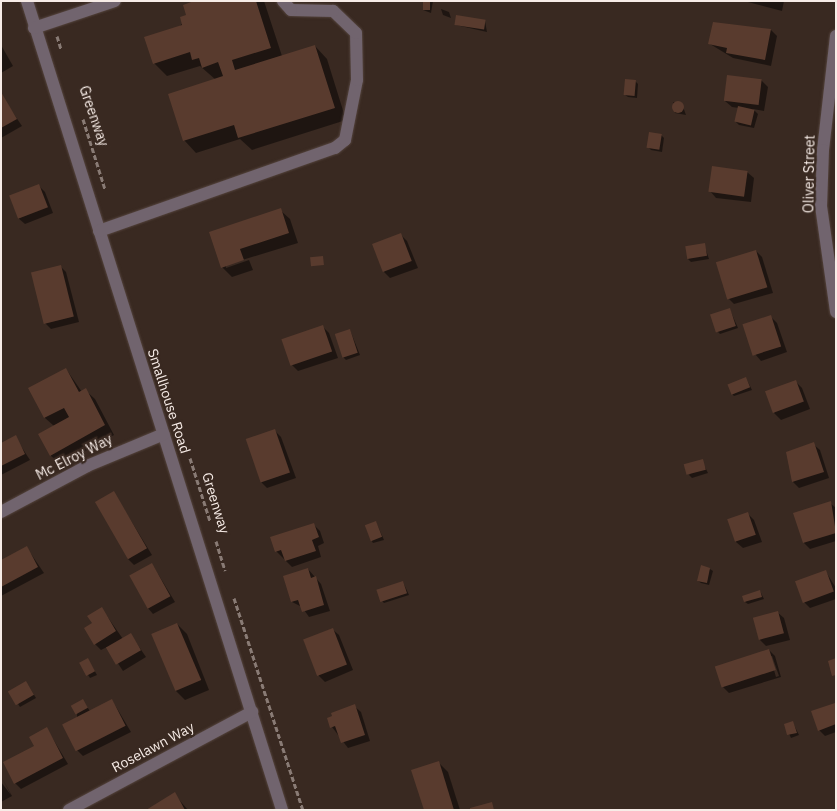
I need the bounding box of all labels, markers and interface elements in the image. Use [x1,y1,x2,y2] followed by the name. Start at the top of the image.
[76,83,112,149] street label: Greenway
[800,135,818,213] street label: Oliver Street
[144,347,194,455] street label: Smallhouse Road
[33,431,115,483] street label: Mc Elroy Way
[199,470,233,536] street label: Greenway
[109,718,197,776] street label: Roselawn Way

